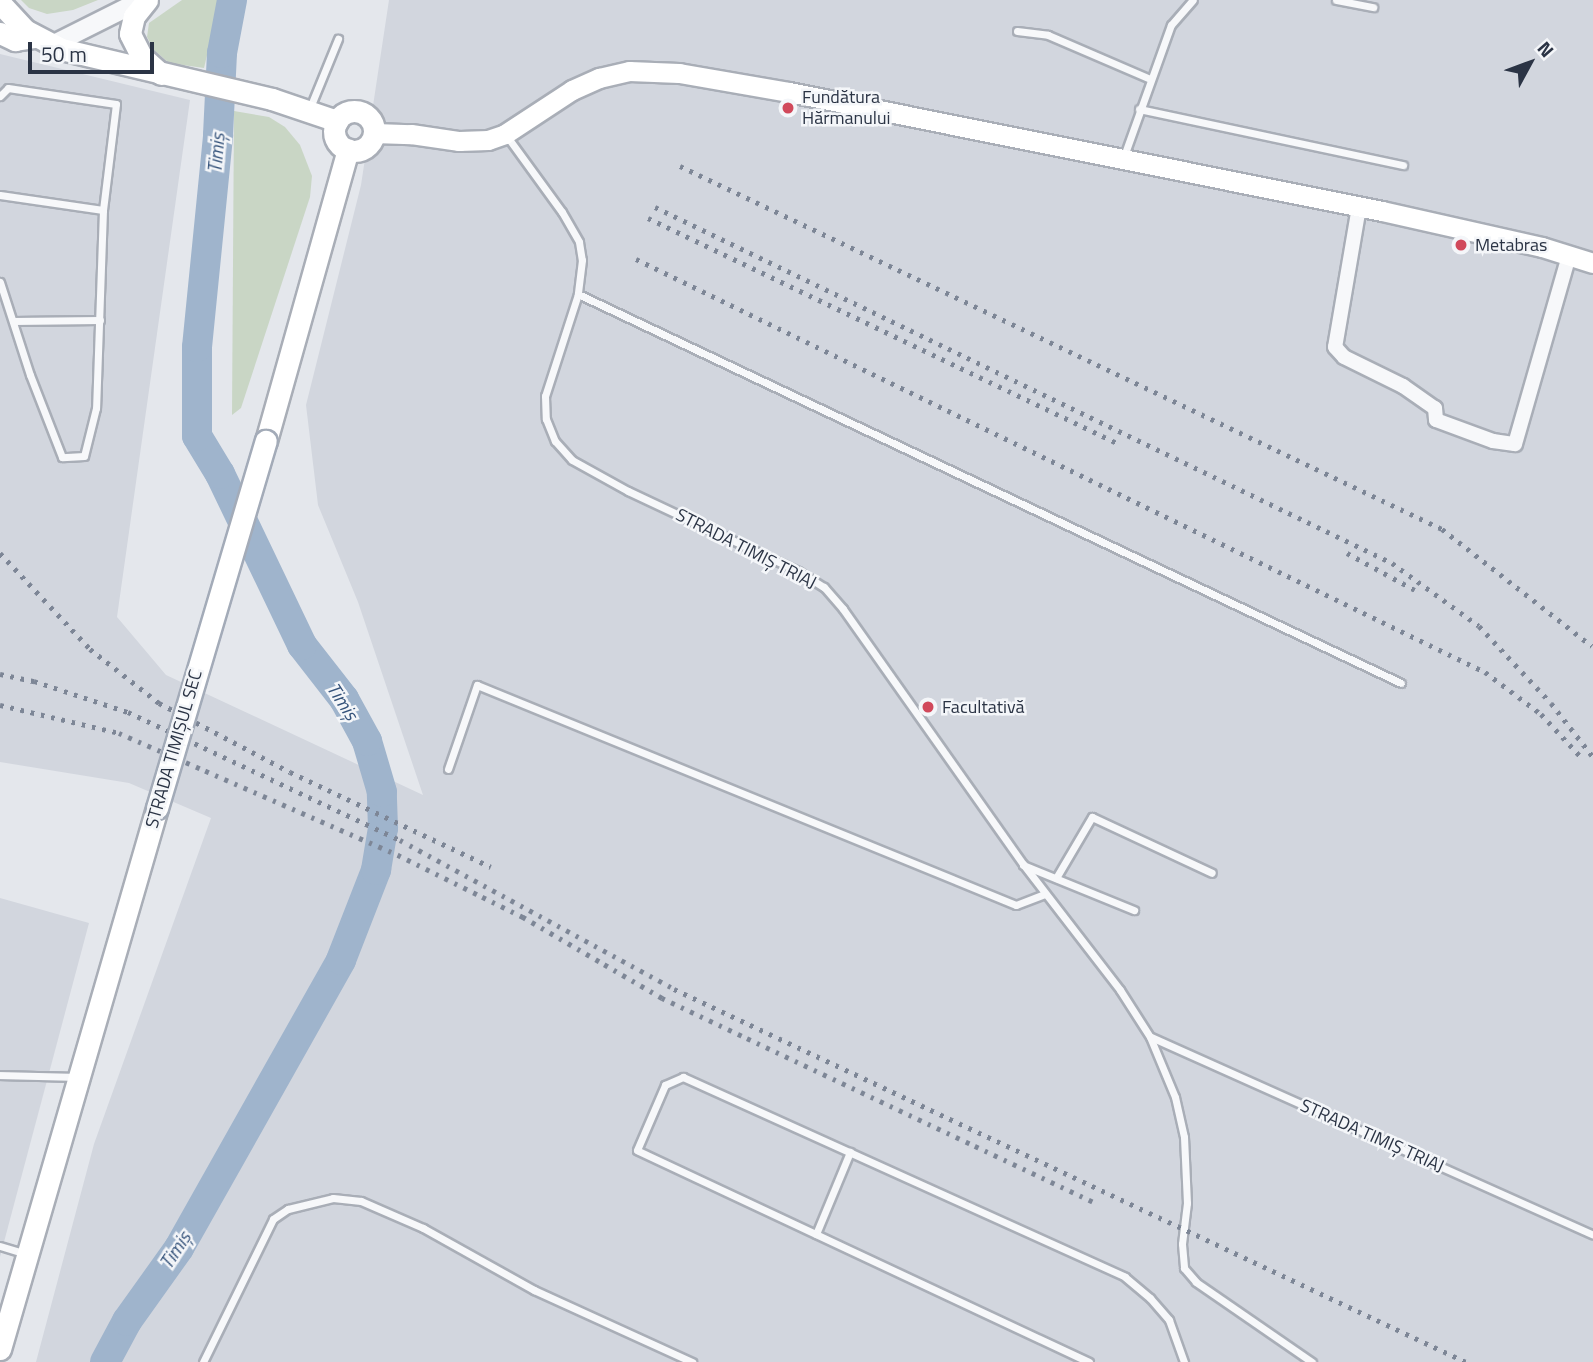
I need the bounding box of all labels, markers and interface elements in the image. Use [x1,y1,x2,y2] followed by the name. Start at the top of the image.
[32,28,158,72] scale bar
[1495,28,1565,98] north arrow
[1531,34,1561,63] text: N
[41,38,87,70] text: 50 m
[802,87,890,130] place label: Fundătura Hărmanului
[780,100,796,116] marker: Fundătura Hărmanului
[203,132,229,174] water label: Timiș
[1475,234,1547,256] place label: Metabras
[1453,237,1469,253] marker: Metabras
[672,504,820,594] street label: STRADA TIMIȘ TRIAJ
[141,667,207,831] street label: STRADA TIMIȘUL SEC
[323,678,363,724] water label: Timiș
[942,696,1025,718] place label: Facultativă
[920,699,936,715] marker: Facultativă
[1297,1095,1447,1177] street label: STRADA TIMIȘ TRIAJ
[155,1227,195,1273] water label: Timiș

